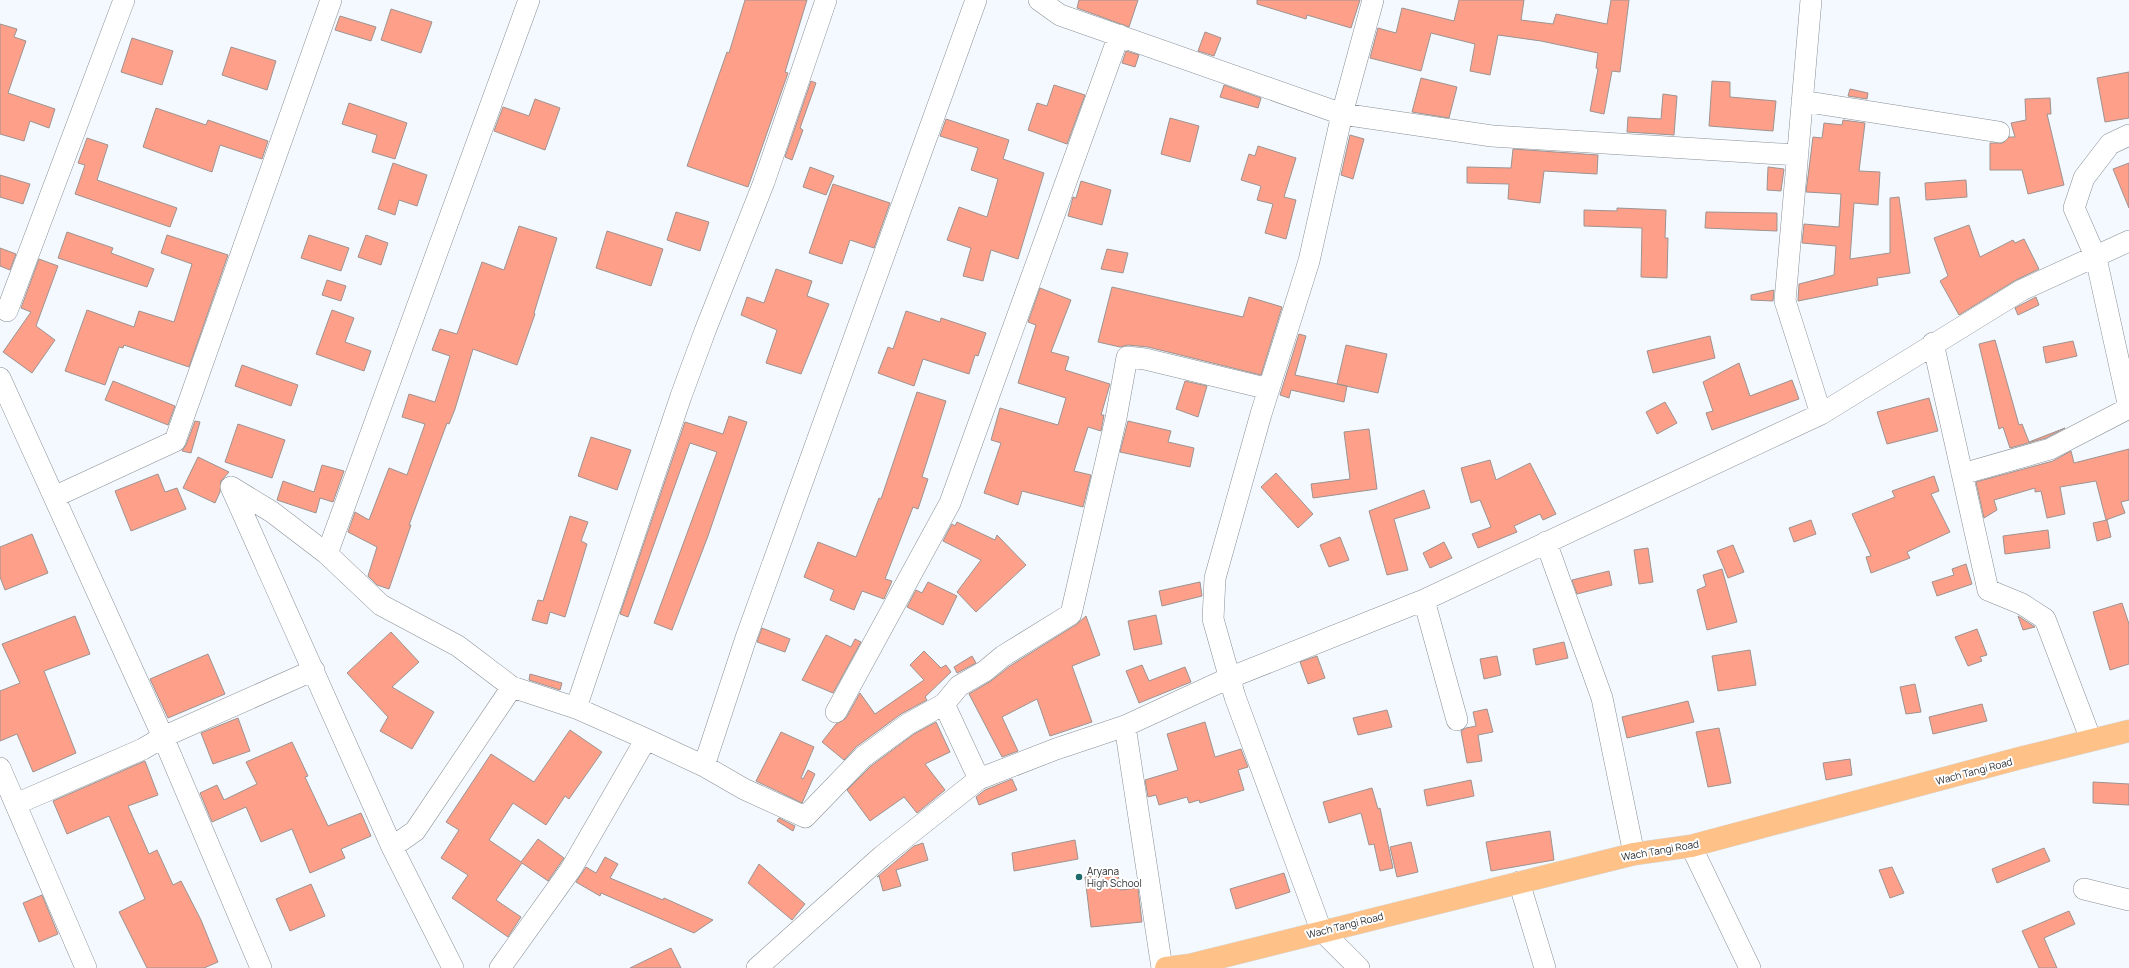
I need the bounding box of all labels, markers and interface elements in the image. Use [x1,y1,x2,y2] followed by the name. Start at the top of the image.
[1934,754,2014,788] street label: Wach Tangi Road
[1620,836,1700,864] street label: Wach Tangi Road
[1087,864,1142,890] place label: Aryana High School
[1074,872,1084,882] marker: Aryana High School
[1305,909,1385,941] street label: Wach Tangi Road

